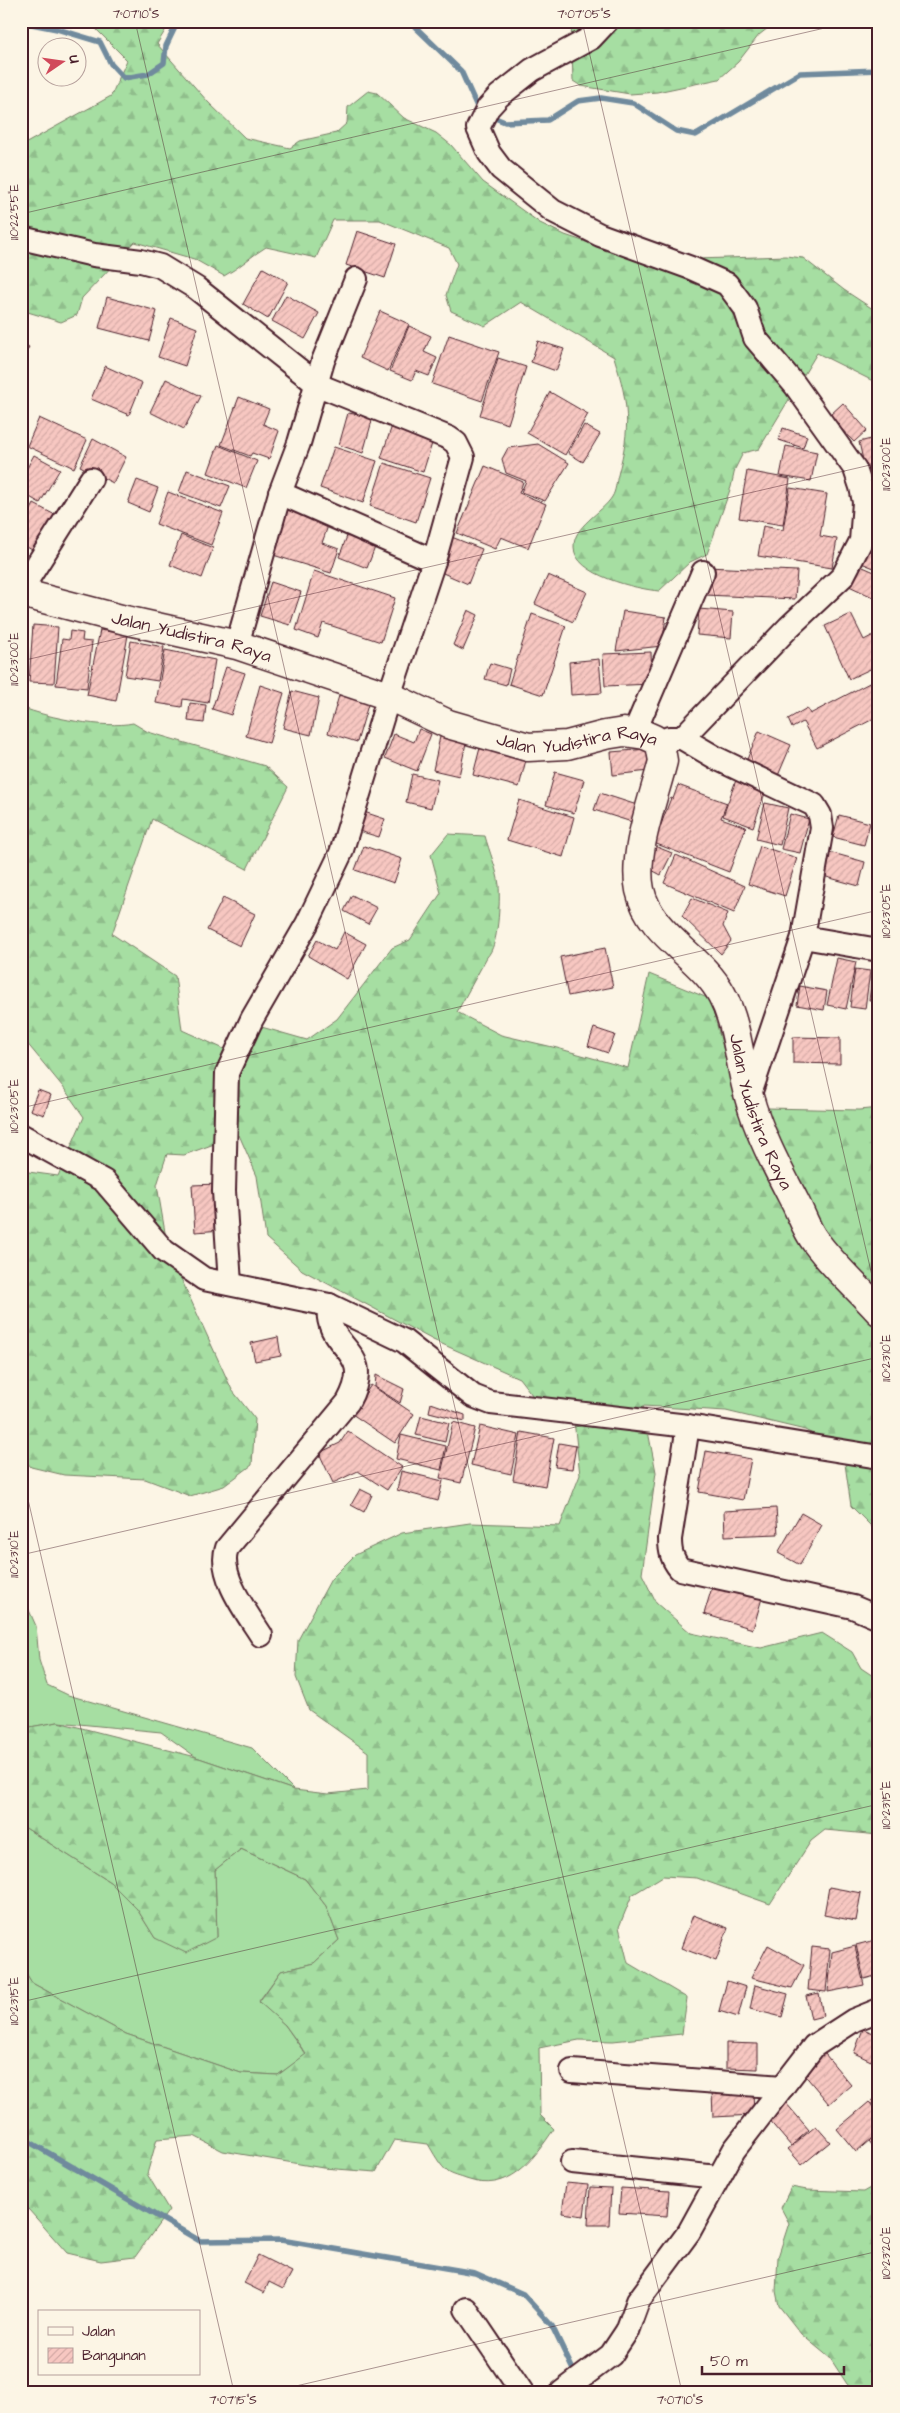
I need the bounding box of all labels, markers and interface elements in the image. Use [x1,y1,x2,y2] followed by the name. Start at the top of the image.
[113,6,160,23] text: 7°07'10"S
[557,6,611,23] text: 7°07'05"S
[38,38,88,88] north arrow
[63,53,84,66] text: U
[6,184,23,240] text: 110°22'55"E
[878,437,895,491] text: 110°23'00"E
[109,605,275,669] street label: Jalan Yudistira Raya
[6,632,23,686] text: 110°23'00"E
[494,719,662,760] street label: Jalan Yudistira Raya
[878,884,895,938] text: 110°23'05"E
[723,1031,799,1194] street label: Jalan Yudistira Raya
[6,1079,23,1133] text: 110°23'05"E
[878,1334,895,1382] text: 110°23'10"E
[6,1530,23,1578] text: 110°23'10"E
[878,1781,895,1829] text: 110°23'15"E
[6,1977,23,2025] text: 110°23'15"E
[878,2227,895,2279] text: 110°23'20"E
[38,2310,200,2376] legend
[82,2321,116,2342] text: Jalan
[702,2343,845,2375] scale bar
[82,2345,146,2367] text: Bangunan
[710,2351,748,2372] text: 50 m
[209,2392,257,2409] text: 7°07'15"S
[657,2392,704,2409] text: 7°07'10"S

